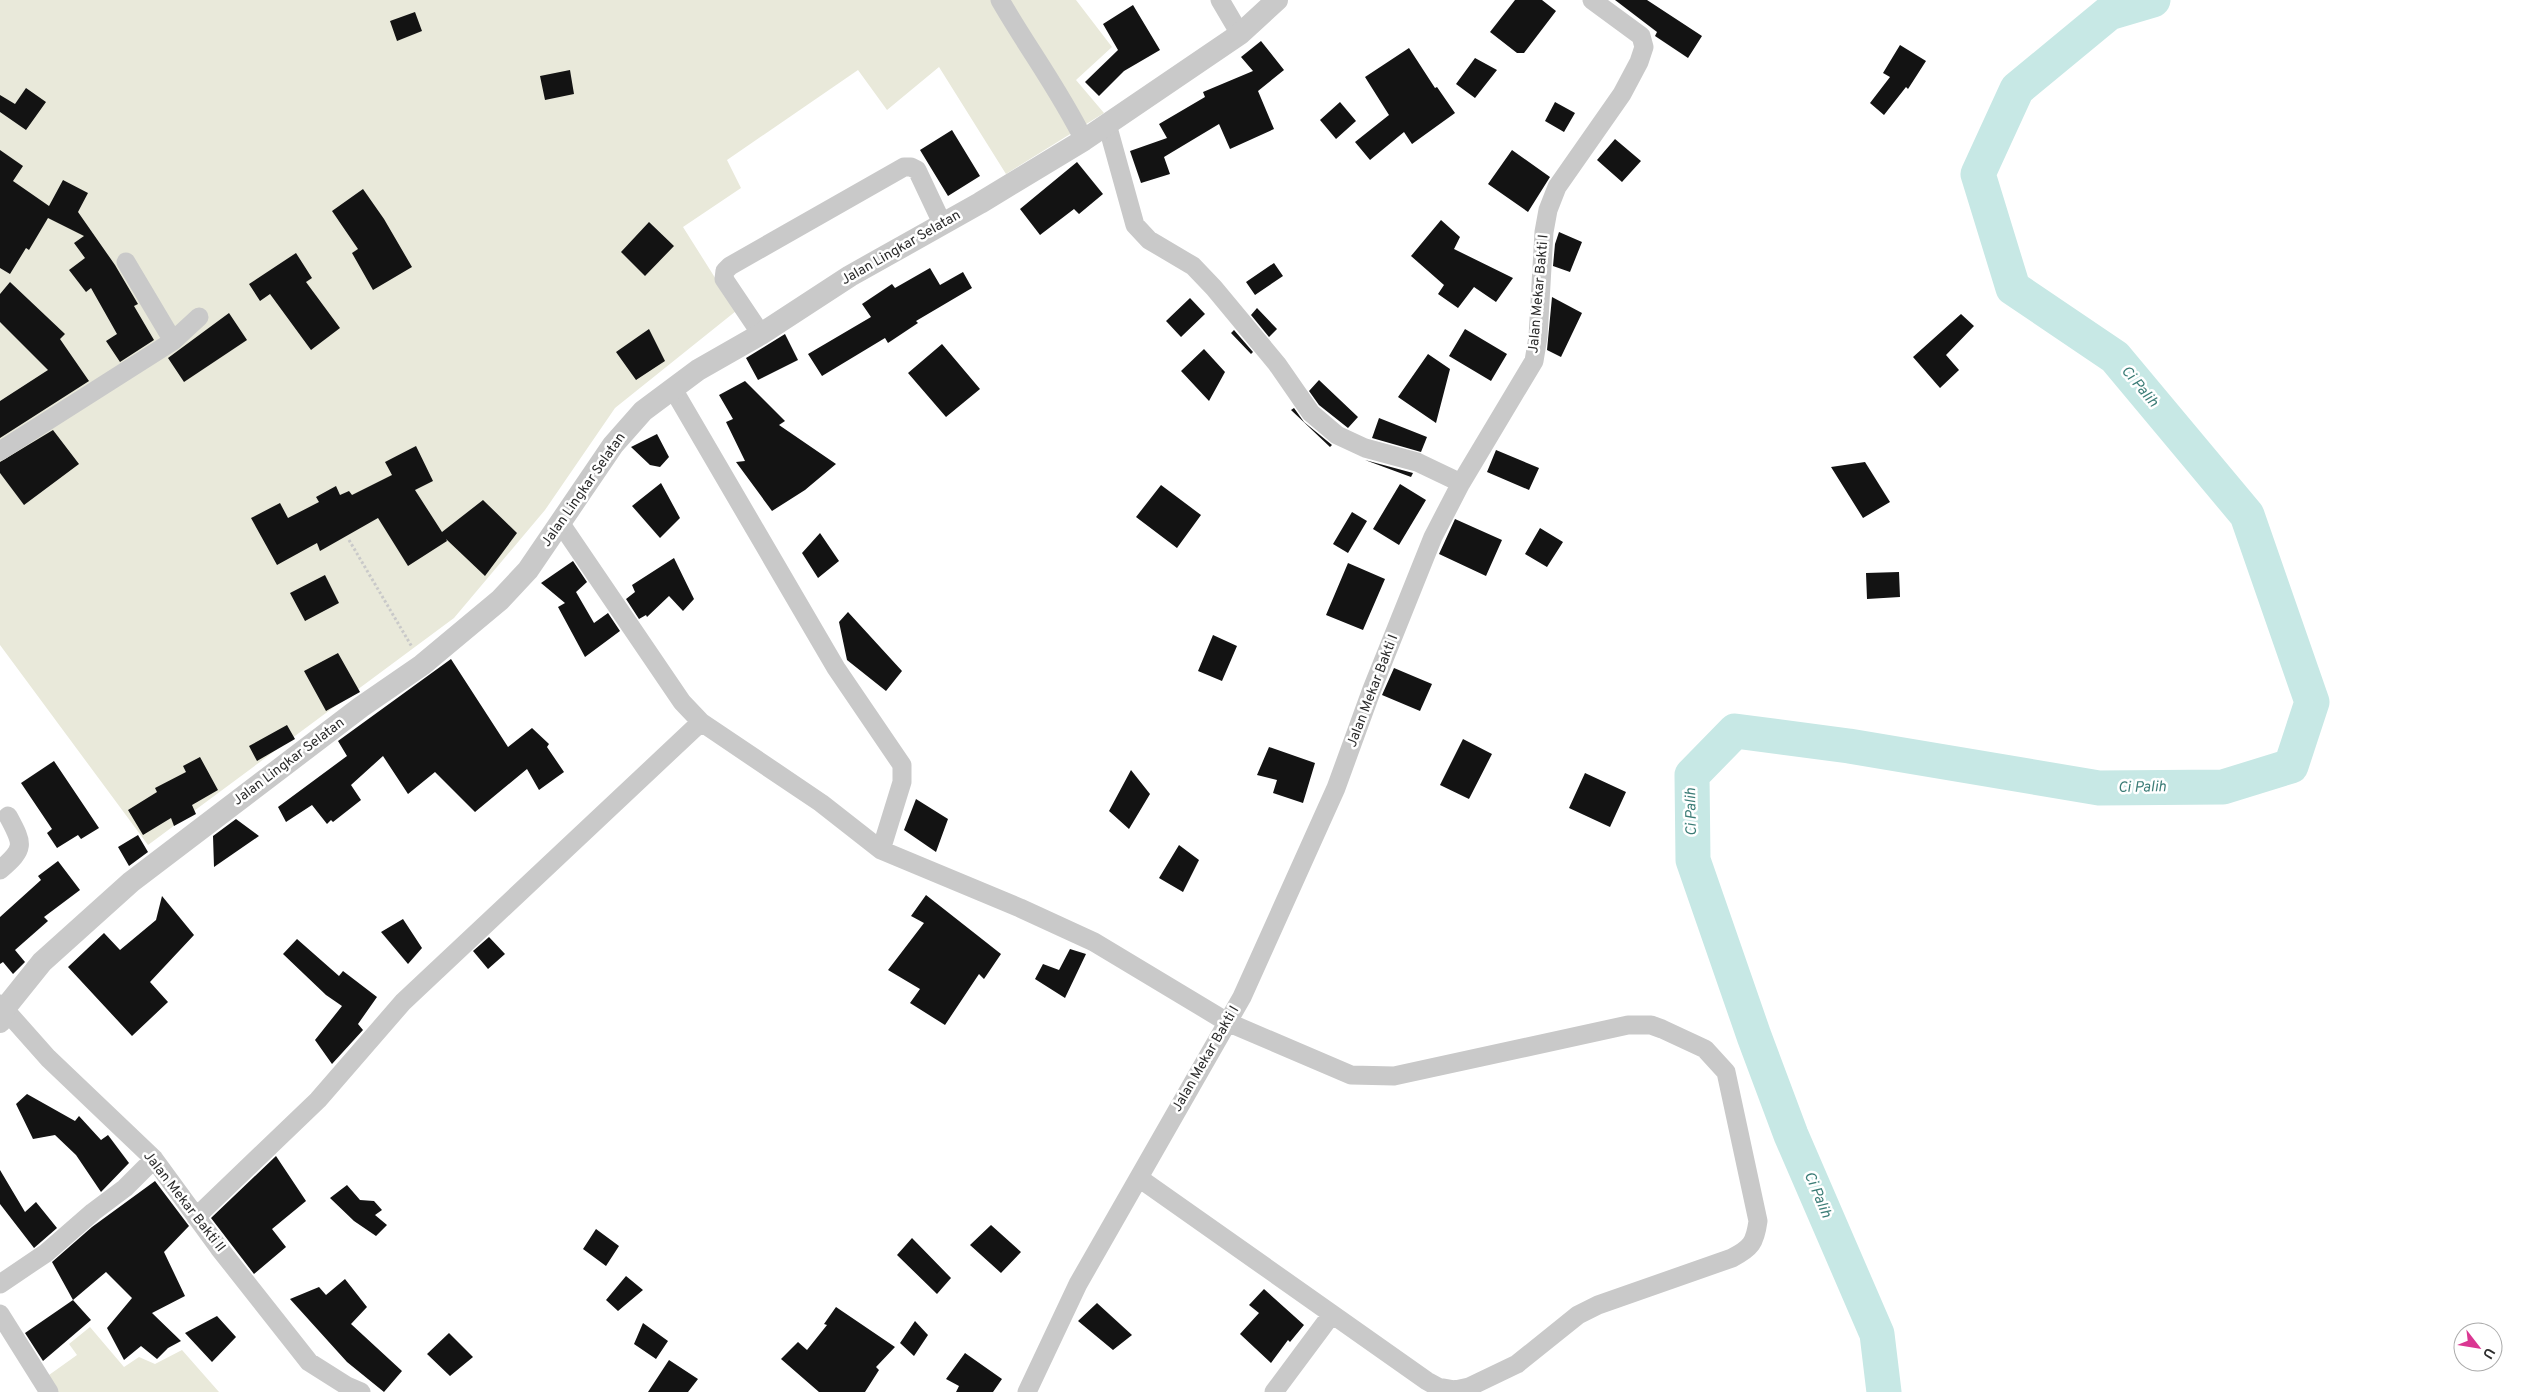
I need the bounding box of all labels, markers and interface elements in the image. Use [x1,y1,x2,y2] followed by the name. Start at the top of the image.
[838,207,964,289] street label: Jalan Lingkar Selatan
[1525,234,1553,354] street label: Jalan Mekar Bakti I
[2116,362,2162,412] water label: Ci Palih
[538,430,630,550] street label: Jalan Lingkar Selatan
[1344,632,1402,750] street label: Jalan Mekar Bakti I
[230,715,348,809] street label: Jalan Lingkar Selatan
[2118,778,2166,798] water label: Ci Palih
[1682,788,1702,836] water label: Ci Palih
[1169,1003,1243,1115] street label: Jalan Mekar Bakti I
[139,1148,229,1256] street label: Jalan Mekar Bakti II
[1799,1169,1835,1221] water label: Ci Palih
[2453,1322,2503,1372] north arrow
[2478,1344,2498,1362] text: U

